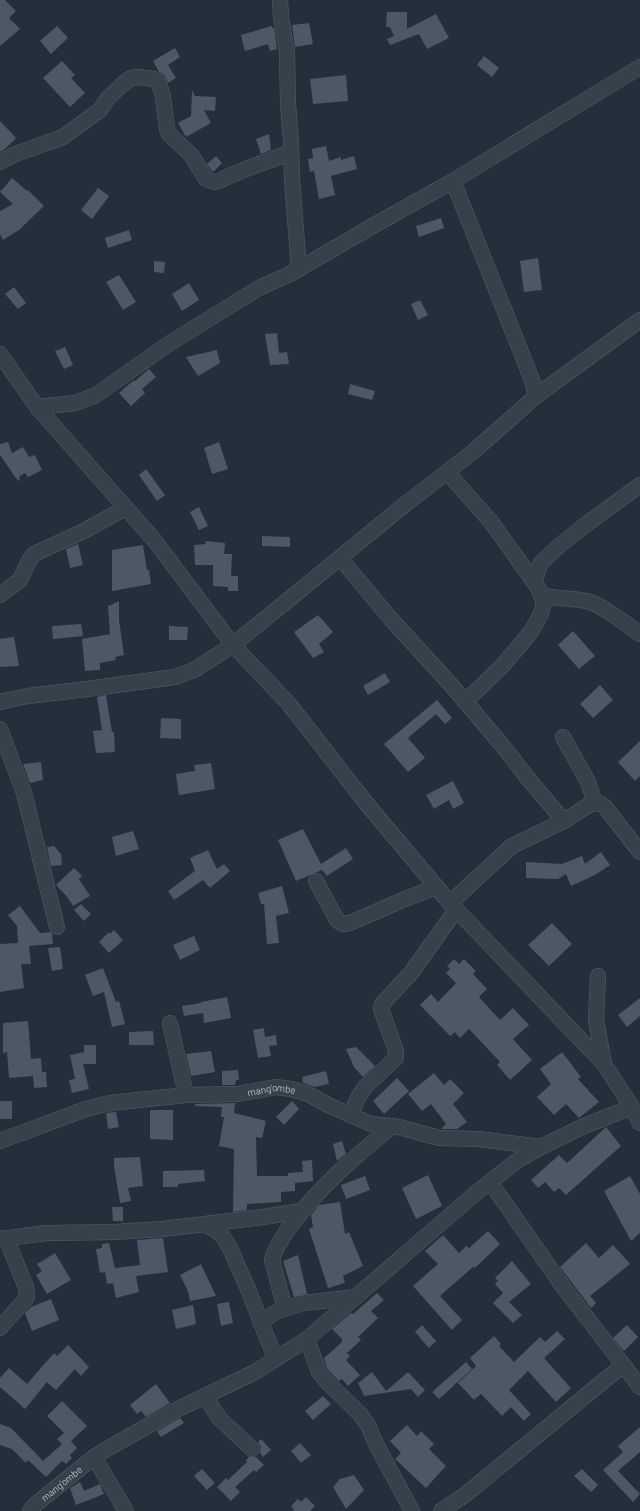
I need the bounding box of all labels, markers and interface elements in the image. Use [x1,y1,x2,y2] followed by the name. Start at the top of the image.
[246,1081,297,1098] street label: mang'ombe
[39,1463,84,1504] street label: mang'ombe

